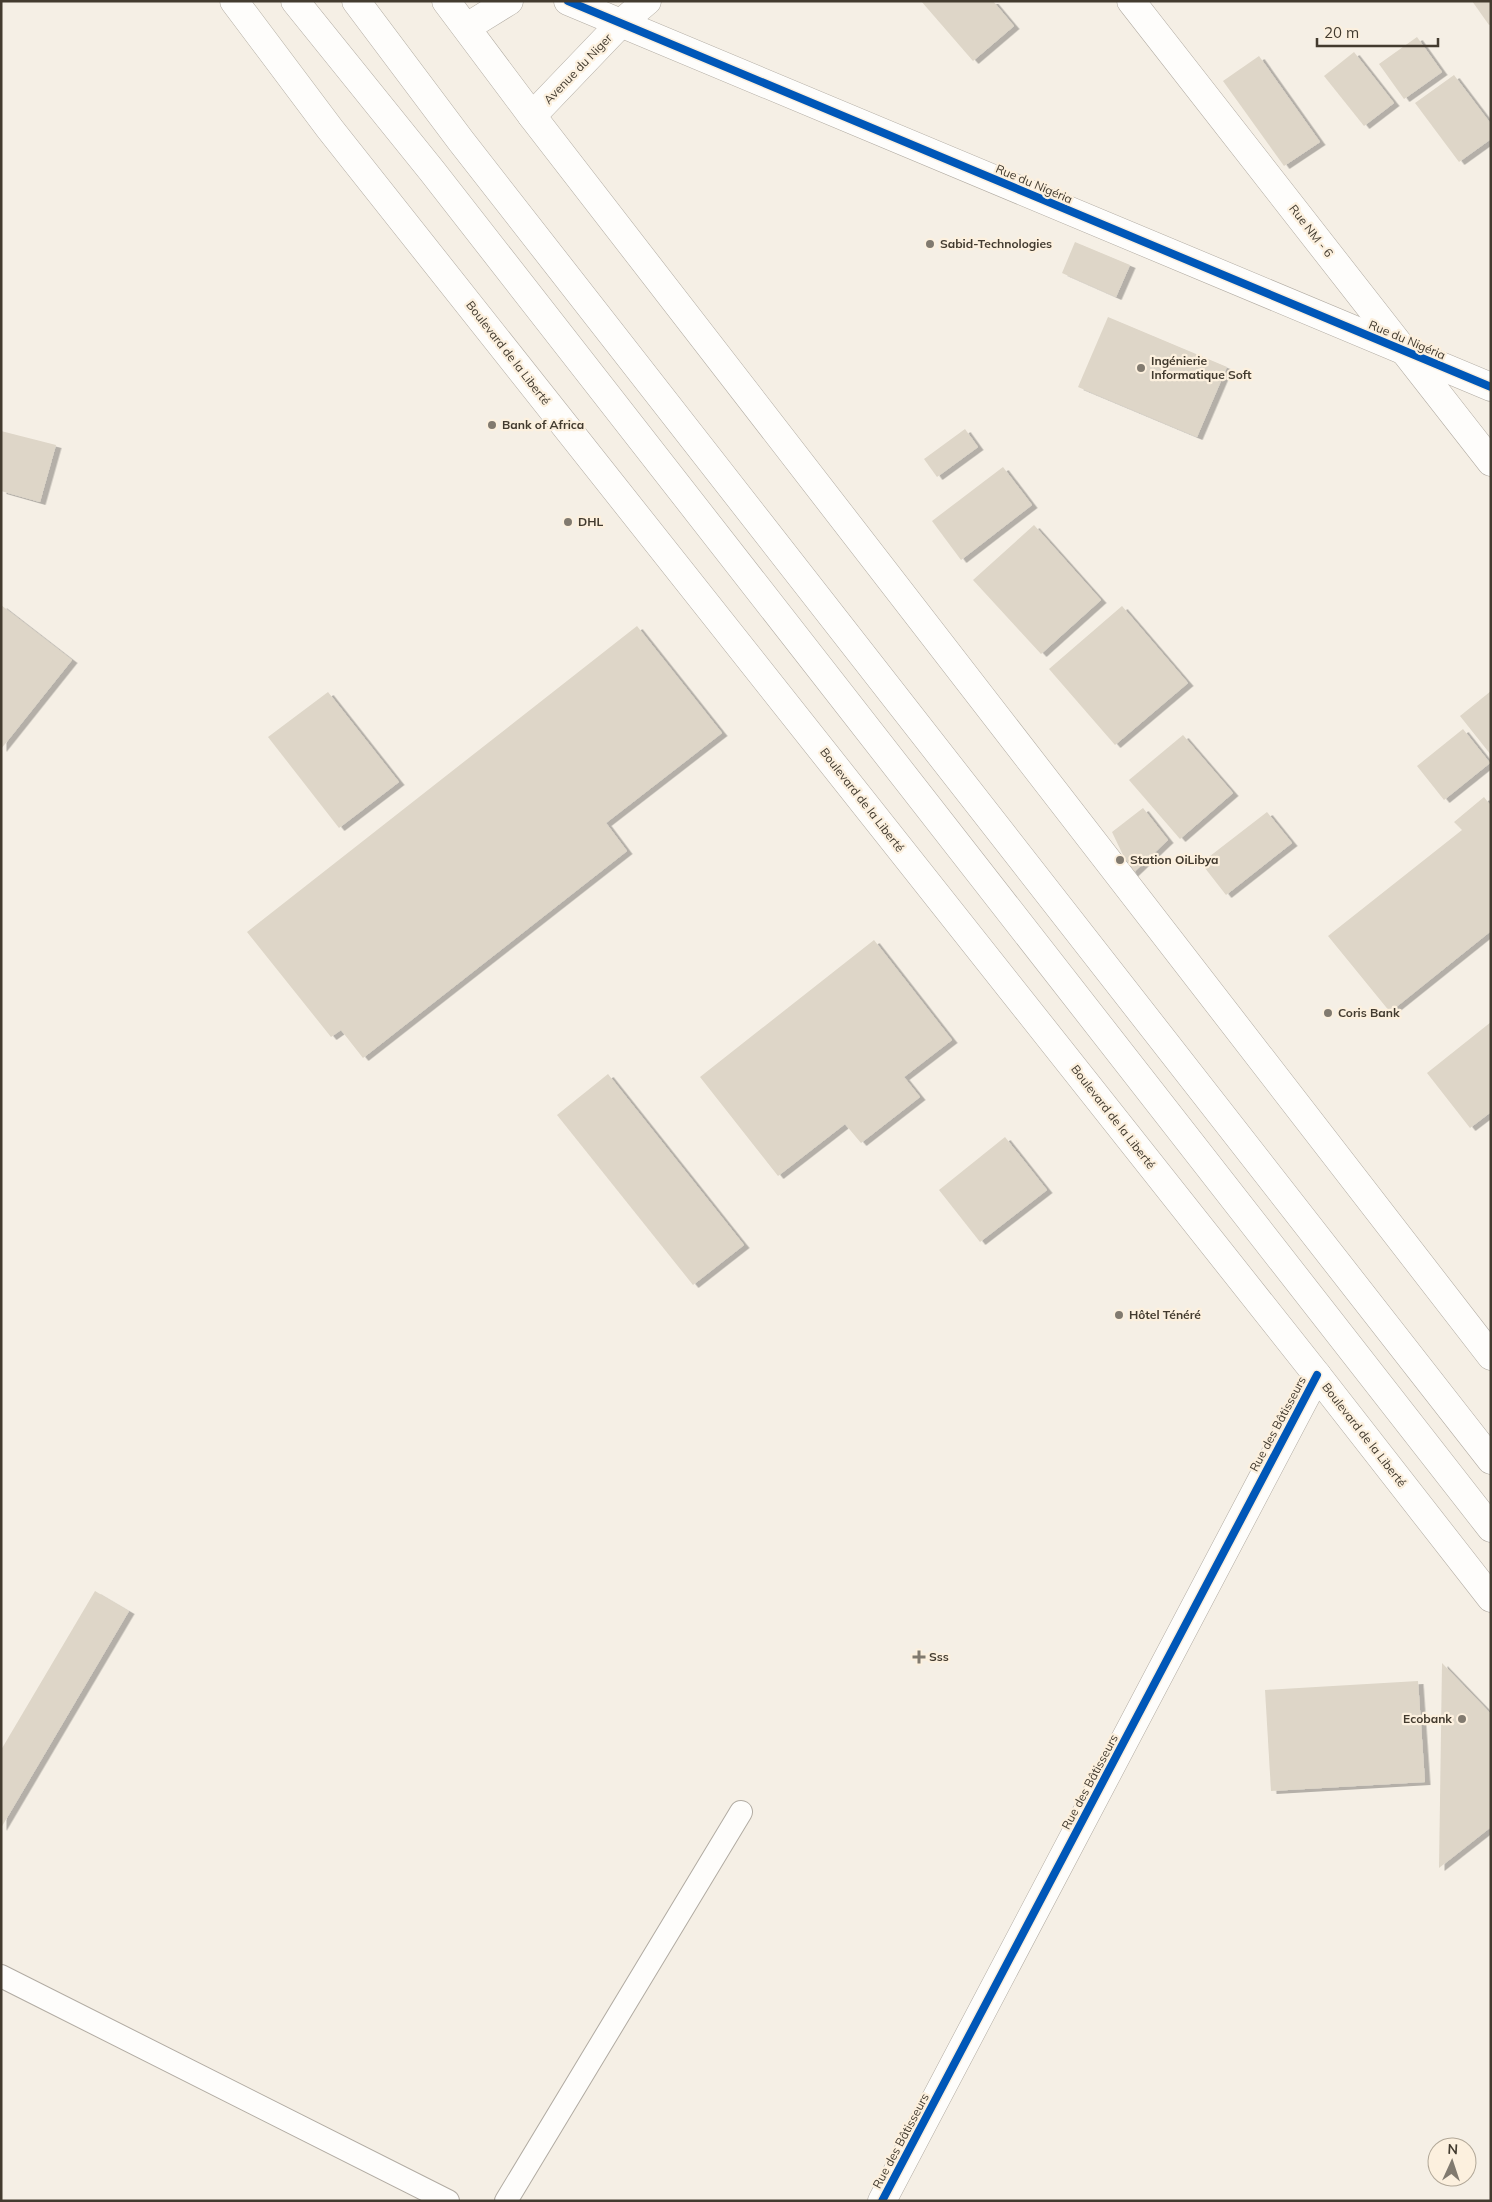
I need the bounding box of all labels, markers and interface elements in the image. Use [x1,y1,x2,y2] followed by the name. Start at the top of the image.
[1317,15,1438,47] scale bar
[1324,23,1359,42] text: 20 m
[540,30,615,107] street label: Avenue du Niger
[993,161,1075,206] street label: Rue du Nigéria
[1286,201,1337,260] street label: Rue NM - 6
[940,236,1052,251] place label: Sabid-Technologies
[924,238,936,250] marker: Sabid-Technologies
[463,298,554,408] street label: Boulevard de la Liberté
[1366,317,1448,362] street label: Rue du Nigéria
[1151,353,1252,382] place label: Ingénierie Informatique Soft
[1135,362,1147,374] marker: Ingénierie Informatique Soft
[502,417,584,432] place label: Bank of Africa
[486,419,498,431] marker: Bank of Africa
[578,514,603,529] place label: DHL
[562,516,574,528] marker: DHL
[817,745,908,855] street label: Boulevard de la Liberté
[1130,852,1219,867] place label: Station OiLibya
[1114,854,1126,866] marker: Station OiLibya
[1338,1005,1400,1020] place label: Coris Bank
[1322,1007,1334,1019] marker: Coris Bank
[1068,1062,1159,1172] street label: Boulevard de la Liberté
[1129,1307,1201,1322] place label: Hôtel Ténéré
[1113,1309,1125,1321] marker: Hôtel Ténéré
[1246,1374,1309,1474] street label: Rue des Bâtisseurs
[1319,1380,1410,1490] street label: Boulevard de la Liberté
[929,1649,949,1664] place label: Sss
[913,1651,925,1663] marker: Sss
[1403,1711,1452,1726] place label: Ecobank
[1456,1713,1468,1725] marker: Ecobank
[1058,1732,1121,1832] street label: Rue des Bâtisseurs
[869,2091,932,2191] street label: Rue des Bâtisseurs
[1427,2137,1477,2187] north arrow
[1447,2140,1458,2158] text: N

